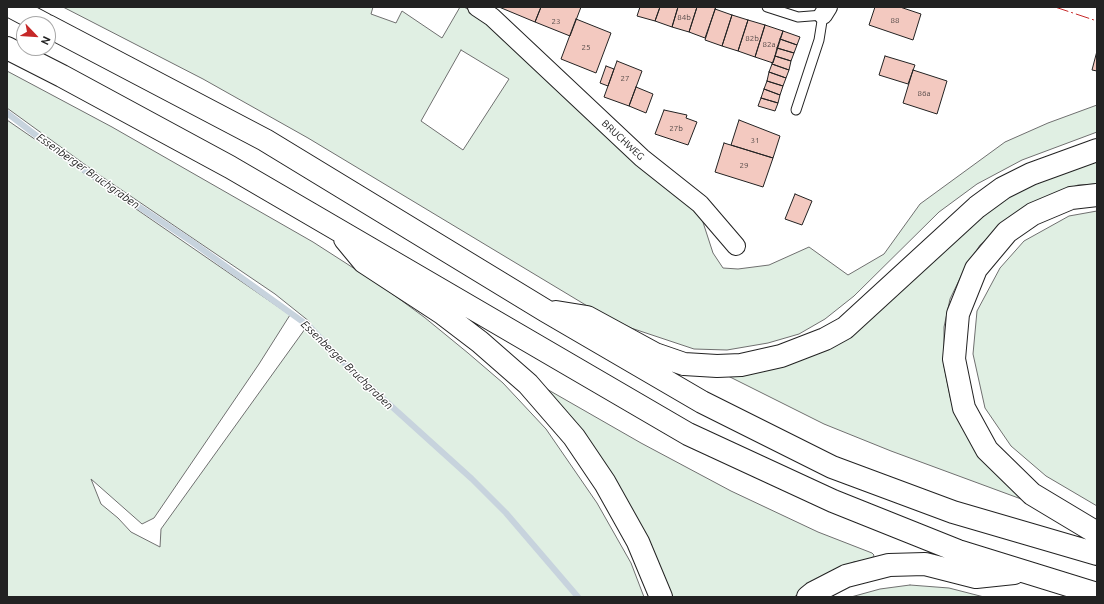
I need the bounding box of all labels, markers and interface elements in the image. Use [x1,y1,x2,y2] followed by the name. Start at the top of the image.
[677,12,691,22] house number: 84b
[890,15,900,25] house number: 88
[16,16,56,56] north arrow
[551,16,561,26] house number: 23
[745,33,759,43] house number: 82b
[39,34,53,47] text: N
[762,39,776,49] house number: 82a
[581,42,591,52] house number: 25
[620,73,630,83] house number: 27
[917,88,931,98] house number: 86a
[599,117,647,163] street label: BRUCHWEG
[669,123,683,133] house number: 27b
[34,130,142,212] water label: Essenberger Bruchgraben
[750,135,760,145] house number: 31
[739,160,749,170] house number: 29
[298,318,396,412] water label: Essenberger Bruchgraben

